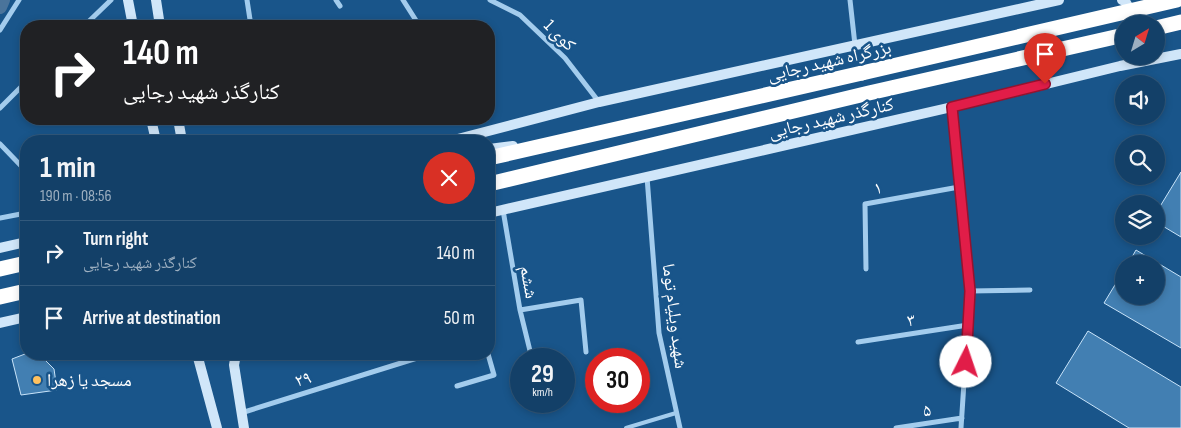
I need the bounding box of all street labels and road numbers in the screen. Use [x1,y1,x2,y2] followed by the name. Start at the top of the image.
[539,15,580,56] street label: کوی 1
[765,37,893,86] street label: بزرگراه شهید رجایی
[766,94,896,143] street label: کنارگذر شهید رجایی
[872,177,884,200] street label: ۱
[657,262,691,370] street label: شهید ویلیام توما
[514,264,542,300] street label: ششم
[905,309,917,331] street label: ۳
[292,367,314,392] street label: ۲۹
[922,400,933,421] street label: ۵

